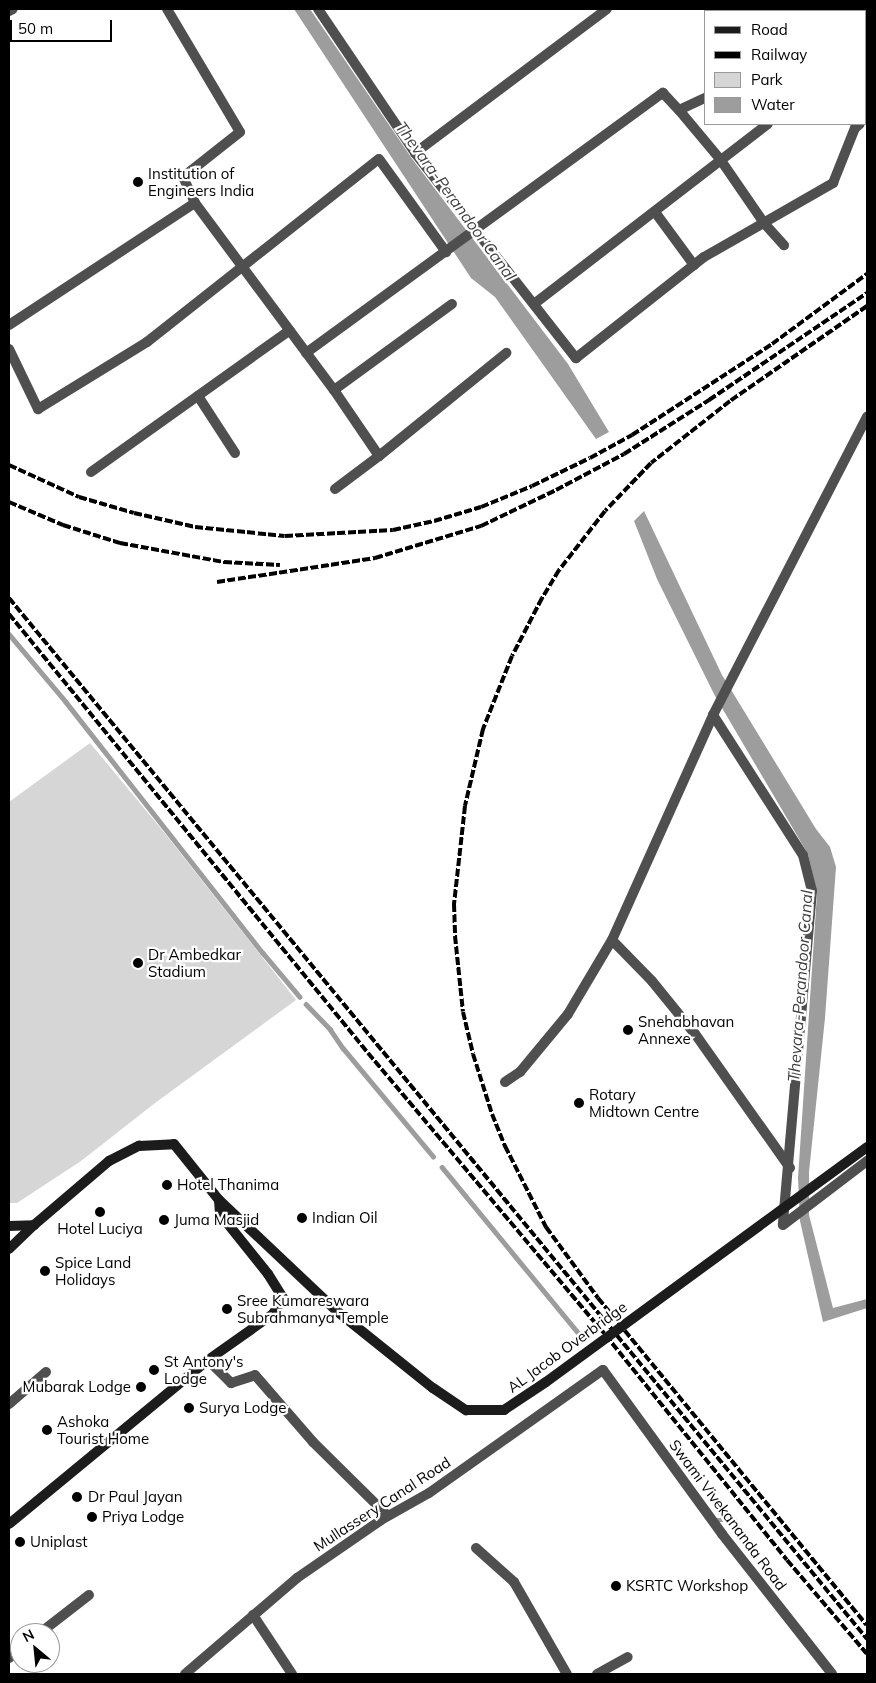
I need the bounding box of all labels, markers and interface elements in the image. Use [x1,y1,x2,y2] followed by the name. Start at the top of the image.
[12,10,115,42] scale bar
[704,10,866,125] legend
[18,19,53,38] text: 50 m
[751,20,788,39] text: Road
[751,45,807,64] text: Railway
[751,70,783,89] text: Park
[751,95,795,114] text: Water
[392,118,520,284] water label: Thevara-Perandoor Canal
[148,164,254,199] place label: Institution of Engineers India
[132,176,144,188] marker: Institution of Engineers India
[784,889,816,1083] water label: Thevara-Perandoor Canal
[148,945,241,980] place label: Dr Ambedkar Stadium
[132,957,144,969] marker: Dr Ambedkar Stadium
[638,1012,734,1047] place label: Snehabhavan Annexe
[622,1024,634,1036] marker: Snehabhavan Annexe
[589,1085,699,1120] place label: Rotary Midtown Centre
[573,1097,585,1109] marker: Rotary Midtown Centre
[177,1176,279,1194] place label: Hotel Thanima
[161,1179,173,1191] marker: Hotel Thanima
[94,1206,106,1218] marker: Hotel Luciya
[312,1209,378,1227] place label: Indian Oil
[174,1211,259,1229] place label: Juma Masjid
[296,1212,308,1224] marker: Indian Oil
[158,1214,170,1226] marker: Juma Masjid
[57,1220,143,1238] place label: Hotel Luciya
[55,1253,131,1288] place label: Spice Land Holidays
[39,1265,51,1277] marker: Spice Land Holidays
[237,1291,389,1326] place label: Sree Kumareswara Subrahmanya Temple
[504,1298,630,1396] street label: AL Jacob Overbridge
[221,1303,233,1315] marker: Sree Kumareswara Subrahmanya Temple
[164,1352,243,1387] place label: St Antony's Lodge
[148,1364,160,1376] marker: St Antony's Lodge
[23,1378,131,1396] place label: Mubarak Lodge
[135,1381,147,1393] marker: Mubarak Lodge
[199,1399,286,1417] place label: Surya Lodge
[183,1402,195,1414] marker: Surya Lodge
[57,1412,149,1447] place label: Ashoka Tourist Home
[41,1424,53,1436] marker: Ashoka Tourist Home
[666,1436,790,1594] street label: Swami Vivekananda Road
[310,1453,454,1555] street label: Mullassery Canal Road
[88,1488,183,1506] place label: Dr Paul Jayan
[70,1490,84,1504] marker: Dr Paul Jayan
[102,1508,184,1526] place label: Priya Lodge
[86,1511,98,1523] marker: Priya Lodge
[30,1533,87,1551] place label: Uniplast
[14,1536,26,1548] marker: Uniplast
[626,1577,748,1595] place label: KSRTC Workshop
[610,1580,622,1592] marker: KSRTC Workshop
[10,1623,60,1673] north arrow
[20,1625,37,1646] text: N

